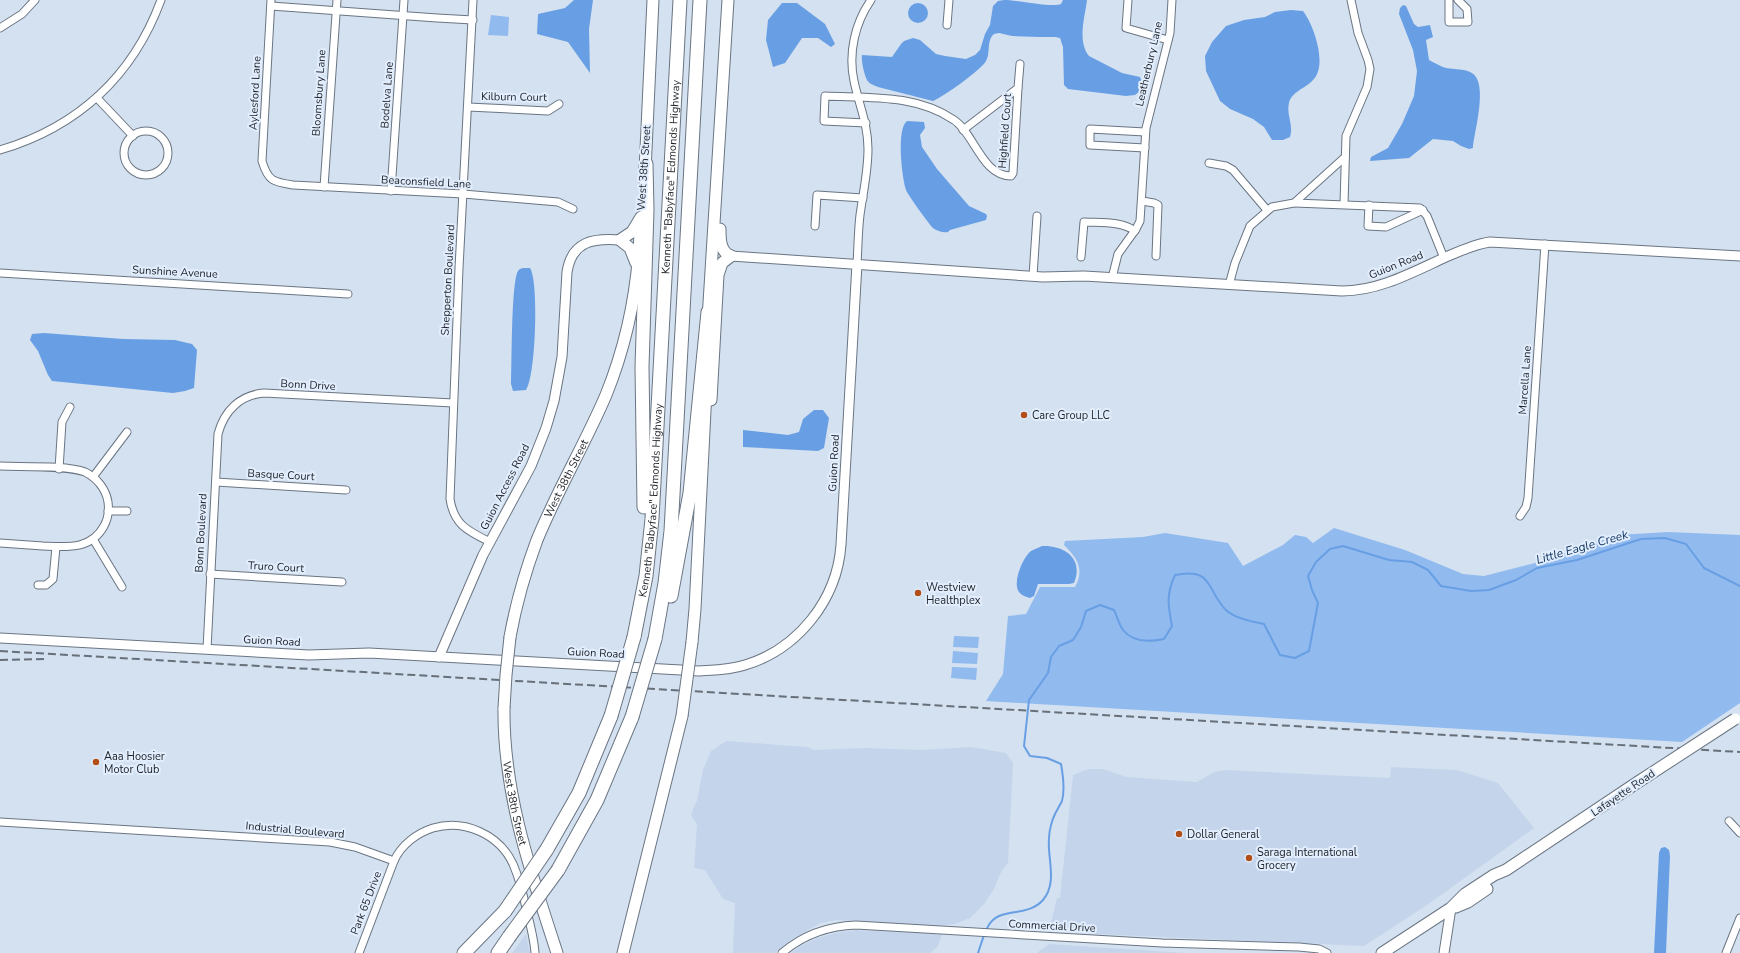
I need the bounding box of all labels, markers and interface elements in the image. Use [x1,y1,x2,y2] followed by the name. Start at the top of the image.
[1132,20,1166,108] street label: Leatherbury Lane
[308,49,330,137] street label: Bloomsbury Lane
[246,55,264,131] street label: Aylesford Lane
[377,61,397,129] street label: Bodelva Lane
[658,79,683,274] street label: Kenneth "Babyface" Edmonds Highway
[481,89,547,105] street label: Kilburn Court
[995,93,1015,169] street label: Highfield Court
[634,125,654,211] street label: West 38th Street
[381,172,472,192] street label: Beaconsfield Lane
[438,224,458,336] street label: Shepperton Boulevard
[1367,247,1425,283] street label: Guion Road
[132,262,218,282] street label: Sunshine Avenue
[1515,345,1535,415] street label: Marcella Lane
[280,376,336,394] street label: Bonn Drive
[635,403,666,598] street label: Kenneth "Babyface" Edmonds Highway
[1032,408,1110,423] place label: Care Group LLC
[1019,410,1029,420] marker: Care Group LLC
[825,434,843,492] street label: Guion Road
[540,437,592,520] street label: West 38th Street
[477,441,533,533] street label: Guion Access Road
[247,466,315,484] street label: Basque Court
[191,493,211,573] street label: Bonn Boulevard
[1534,526,1631,568] water label: Little Eagle Creek
[248,558,305,576] street label: Truro Court
[926,580,981,608] place label: Westview Healthplex
[913,588,923,598] marker: Westview Healthplex
[243,632,301,650] street label: Guion Road
[567,644,625,662] street label: Guion Road
[104,749,165,777] place label: Aaa Hoosier Motor Club
[91,757,101,767] marker: Aaa Hoosier Motor Club
[499,760,531,847] street label: West 38th Street
[1588,766,1658,820] street label: Lafayette Road
[245,818,345,842] street label: Industrial Boulevard
[1187,827,1260,842] place label: Dollar General
[1174,829,1184,839] marker: Dollar General
[1257,845,1358,873] place label: Saraga International Grocery
[1244,853,1254,863] marker: Saraga International Grocery
[347,869,385,937] street label: Park 65 Drive
[1008,916,1096,936] street label: Commercial Drive

